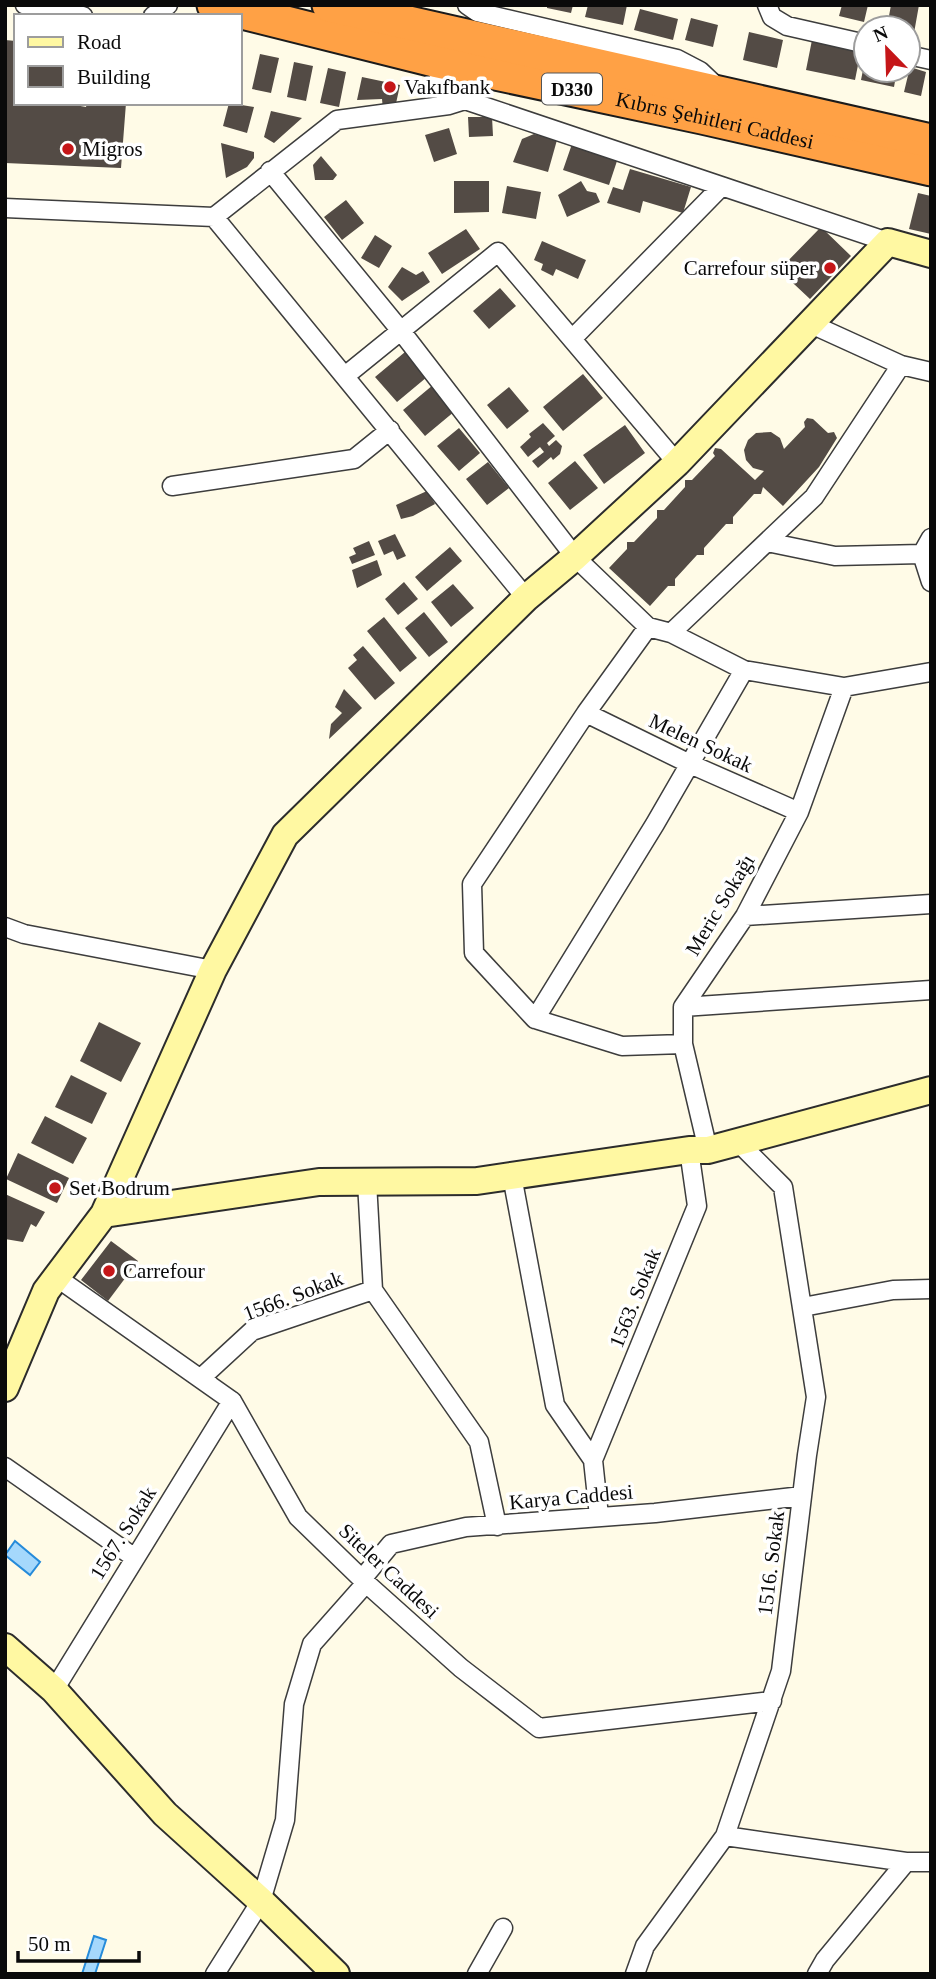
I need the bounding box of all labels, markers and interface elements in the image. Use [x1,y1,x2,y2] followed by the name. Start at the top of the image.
[14,14,242,105] legend
[852,14,922,84] north arrow
[870,21,891,46] text: N
[77,30,122,54] text: Road
[77,65,151,89] text: Building
[542,74,602,104] road number: D330
[404,75,491,99] place label: Vakıfbank
[382,79,398,95] marker: Vakıfbank
[614,87,816,154] street label: Kıbrıs Şehitleri Caddesi
[82,137,143,161] place label: Migros
[60,141,76,157] marker: Migros
[684,256,816,280] place label: Carrefour süper
[822,260,838,276] marker: Carrefour süper
[645,709,757,778] street label: Melen Sokak
[680,850,760,960] street label: Meric Sokağı
[69,1176,170,1200] place label: Set Bodrum
[47,1180,63,1196] marker: Set Bodrum
[604,1244,666,1351] street label: 1563. Sokak
[123,1259,205,1283] place label: Carrefour
[101,1263,117,1279] marker: Carrefour
[240,1266,347,1326] street label: 1566. Sokak
[508,1480,634,1514] street label: Karya Caddesi
[85,1482,161,1584] street label: 1567. Sokak
[753,1509,789,1617] street label: 1516. Sokak
[334,1519,444,1623] street label: Siteler Caddesi
[18,1920,138,1964] scale bar
[28,1932,71,1956] text: 50 m

